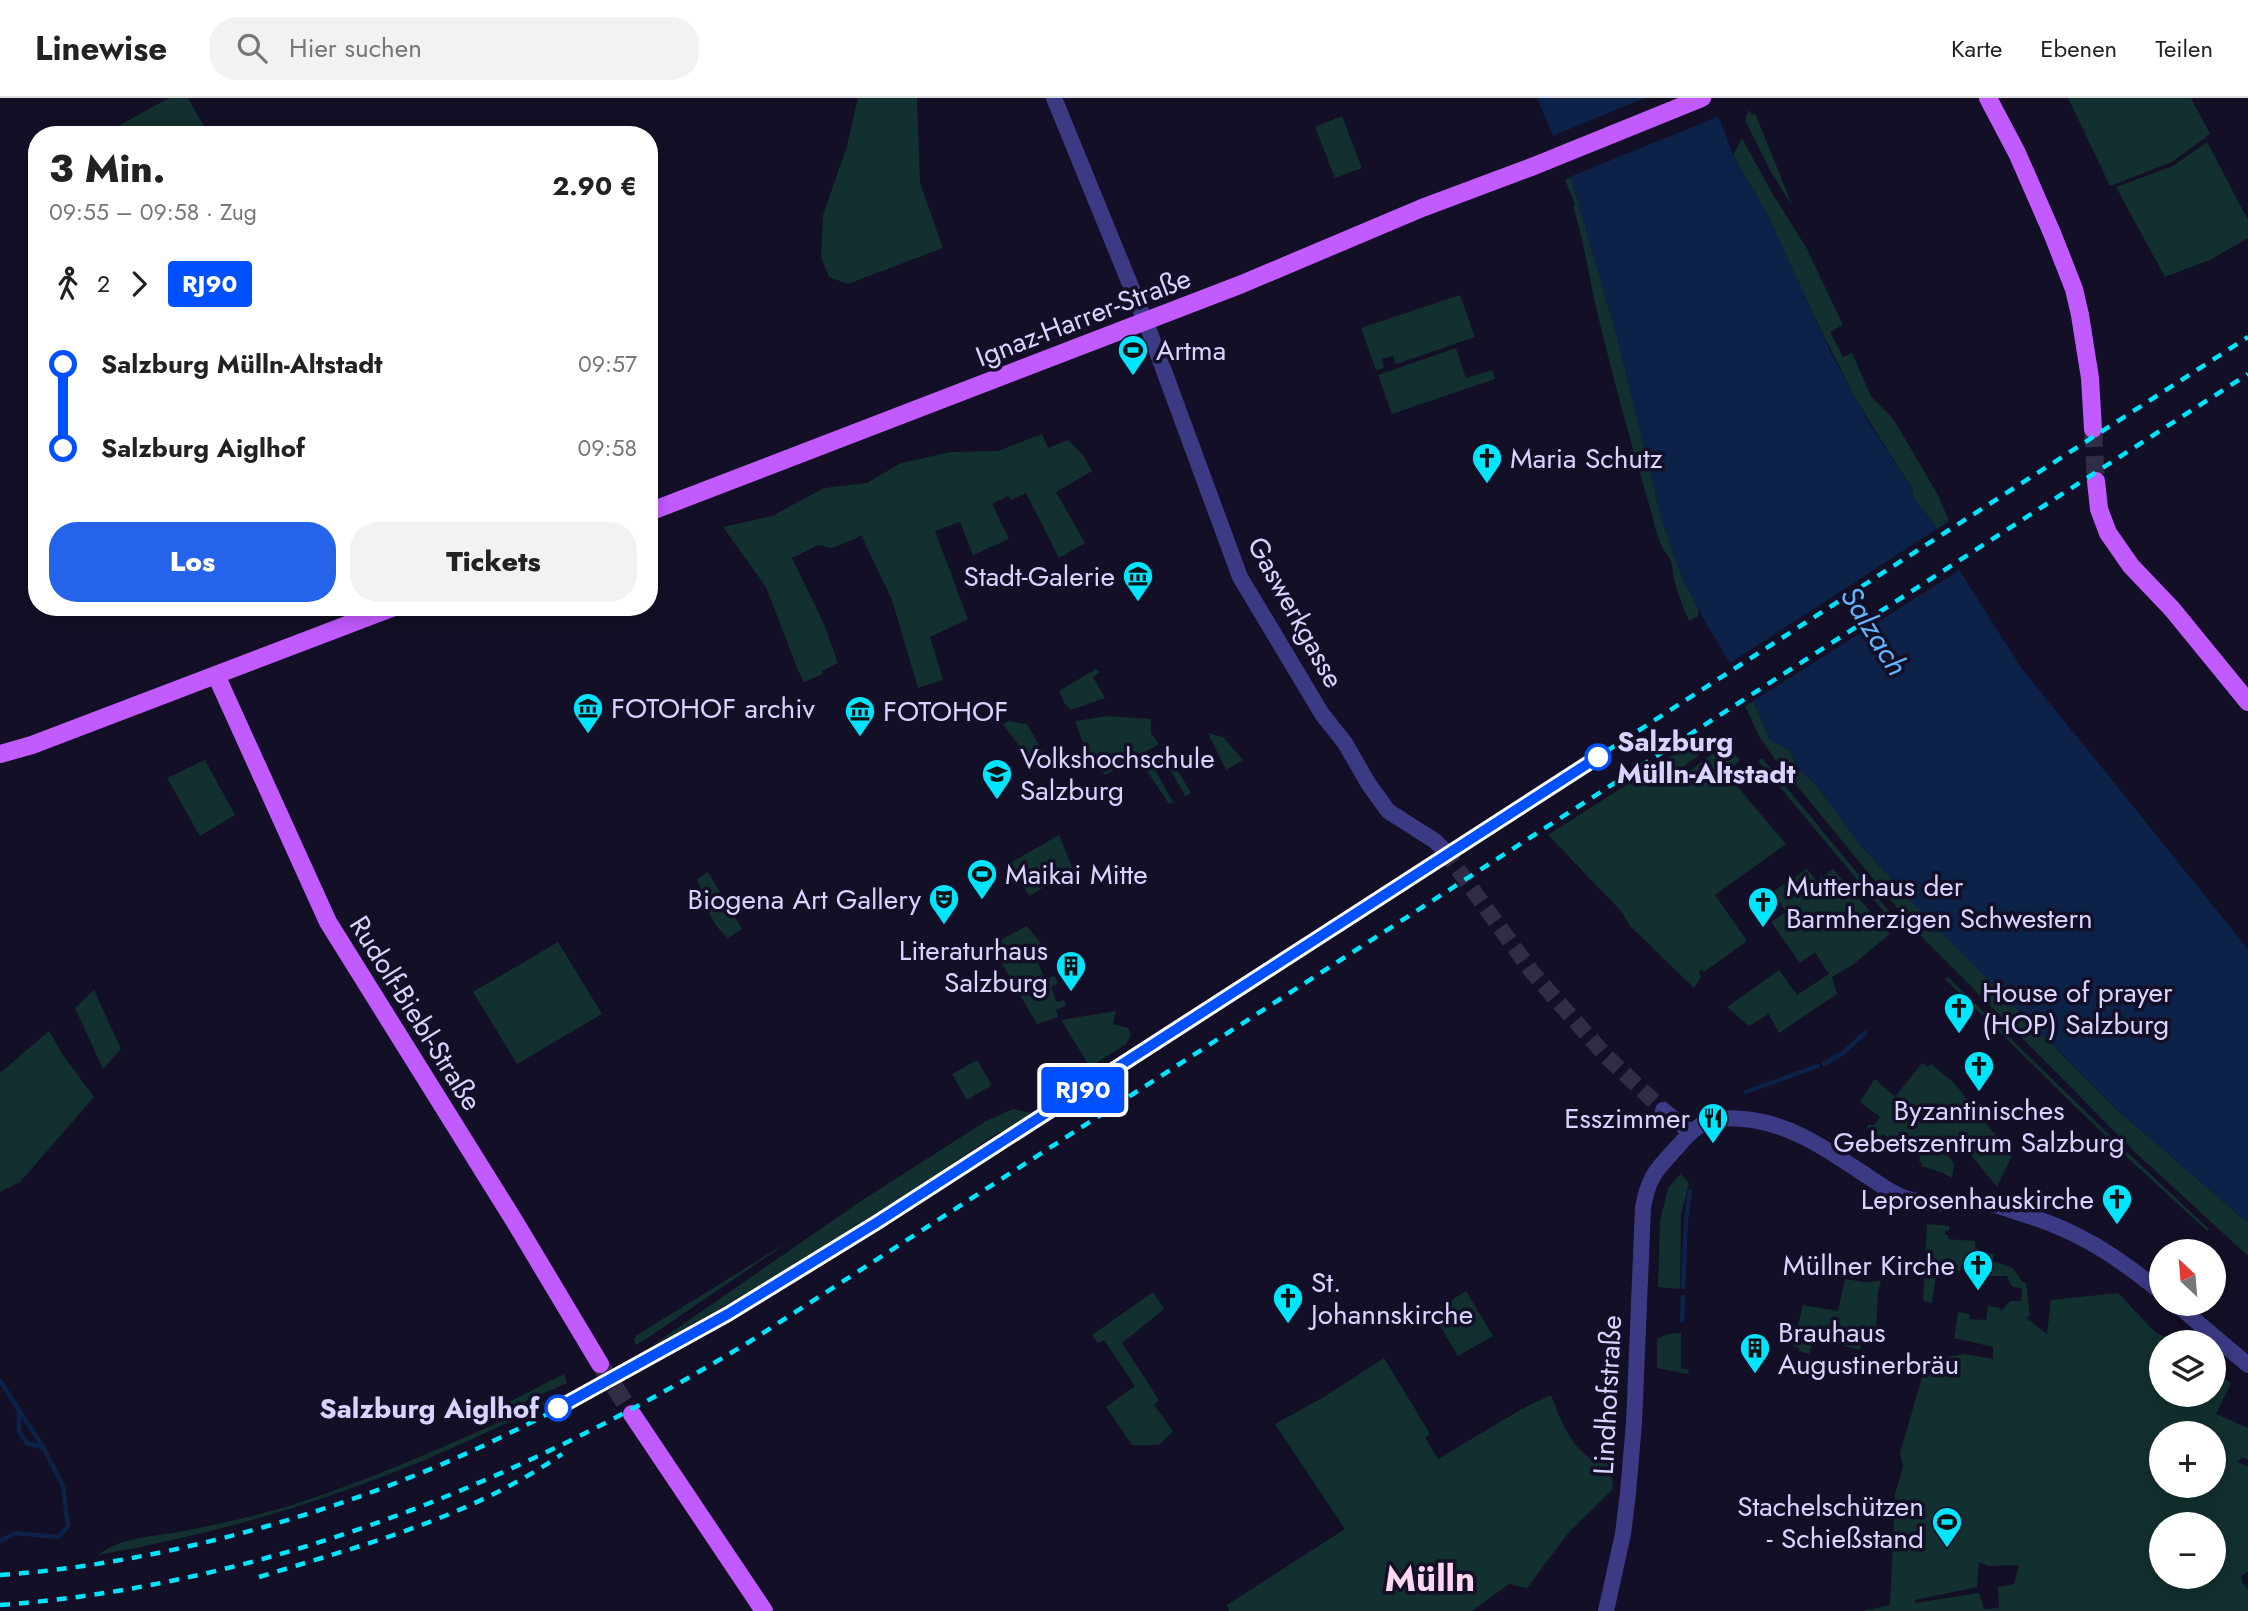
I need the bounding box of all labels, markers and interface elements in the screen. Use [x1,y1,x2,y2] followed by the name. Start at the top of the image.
[209,17,699,80] search box
[35,25,167,72] text: Linewise
[233,29,271,67] icon: search
[289,29,422,67] text: Hier suchen
[1951,31,2002,66] text: Karte
[2040,31,2117,66] text: Ebenen
[2155,31,2213,66] text: Teilen
[49,141,165,196] text: 3 Min.
[552,167,637,205] text: 2.90 €
[49,195,257,229] text: 09:55 – 09:58 · Zug
[970,258,1197,377] street label: Ignaz-Harrer-Straße
[49,265,87,303] icon: walk
[120,265,158,303] icon: forward
[182,266,238,301] text: RJ90
[97,267,110,301] text: 2
[1156,330,1226,371] place label: Artma
[1116,333,1150,377] sports icon: Artma
[101,345,383,383] text: Salzburg Mülln-Altstadt
[578,347,637,381] text: 09:57
[101,429,305,467] text: Salzburg Aiglhof
[578,431,637,465] text: 09:58
[1510,438,1663,479] place label: Maria Schutz
[1470,441,1504,485] church icon: Maria Schutz
[49,522,336,602] button: Los
[350,522,637,602] button: Tickets
[1237,529,1354,695] street label: Gaswerkgasse
[964,556,1115,597] place label: Stadt-Galerie
[1121,559,1155,603] museum icon: Stadt-Galerie
[1830,578,1919,684] water label: Salzach
[611,688,816,729] place label: FOTOHOF archiv
[571,691,605,735] museum icon: FOTOHOF archiv
[883,691,1008,732] place label: FOTOHOF
[843,694,877,738] museum icon: FOTOHOF
[1617,721,1796,794] place label: Salzburg Mülln-Altstadt
[1020,738,1215,811] place label: Volkshochschule Salzburg
[1585,744,1611,770] marker: Salzburg Mülln-Altstadt
[980,757,1014,801] school or university icon: Volkshochschule Salzburg
[1005,854,1148,895] place label: Maikai Mitte
[965,857,999,901] sports icon: Maikai Mitte
[1786,866,2093,939] place label: Mutterhaus der Barmherzigen Schwestern
[687,879,922,920] place label: Biogena Art Gallery
[927,882,961,926] theatre icon: Biogena Art Gallery
[1746,885,1780,929] church icon: Mutterhaus der Barmherzigen Schwestern
[339,908,492,1119] street label: Rudolf-Biebl-Straße
[899,930,1048,1003] place label: Literaturhaus Salzburg
[1054,949,1088,993] building icon: Literaturhaus Salzburg
[1982,972,2173,1045] place label: House of prayer (HOP) Salzburg
[1942,991,1976,1035] church icon: House of prayer (HOP) Salzburg
[1962,1049,1996,1093] church icon: Byzantinisches Gebetszentrum Salzburg
[1034,1067,1132,1113] line badge: RJ90
[1055,1072,1111,1107] text: RJ90
[1833,1090,2125,1163] place label: Byzantinisches Gebetszentrum Salzburg
[1564,1098,1690,1139] place label: Esszimmer
[1696,1101,1730,1145] restaurant icon: Esszimmer
[1861,1179,2094,1220] place label: Leprosenhauskirche
[2100,1182,2134,1226] church icon: Leprosenhauskirche
[2149,1239,2226,1316] north arrow
[2149,1239,2226,1589] map controls
[1783,1245,1955,1286] place label: Müllner Kirche
[1961,1248,1995,1292] church icon: Müllner Kirche
[1307,1262,1473,1335] place label: St. Johannskirche
[1271,1281,1305,1325] church icon: St. Johannskirche
[1778,1312,1959,1385] place label: Brauhaus Augustinerbräu
[1583,1314,1632,1476] street label: Lindhofstraße
[2149,1330,2226,1407] button: layers
[1738,1331,1772,1375] building icon: Brauhaus Augustinerbräu
[319,1388,540,1429] place label: Salzburg Aiglhof
[545,1395,571,1421] marker: Salzburg Aiglhof
[2149,1421,2226,1498] button: +
[1737,1486,1924,1559] place label: Stachelschützen - Schießstand
[1930,1505,1964,1549] sports icon: Stachelschützen - Schießstand
[2149,1512,2226,1589] button: −
[1385,1554,1475,1604] district label: Mülln

